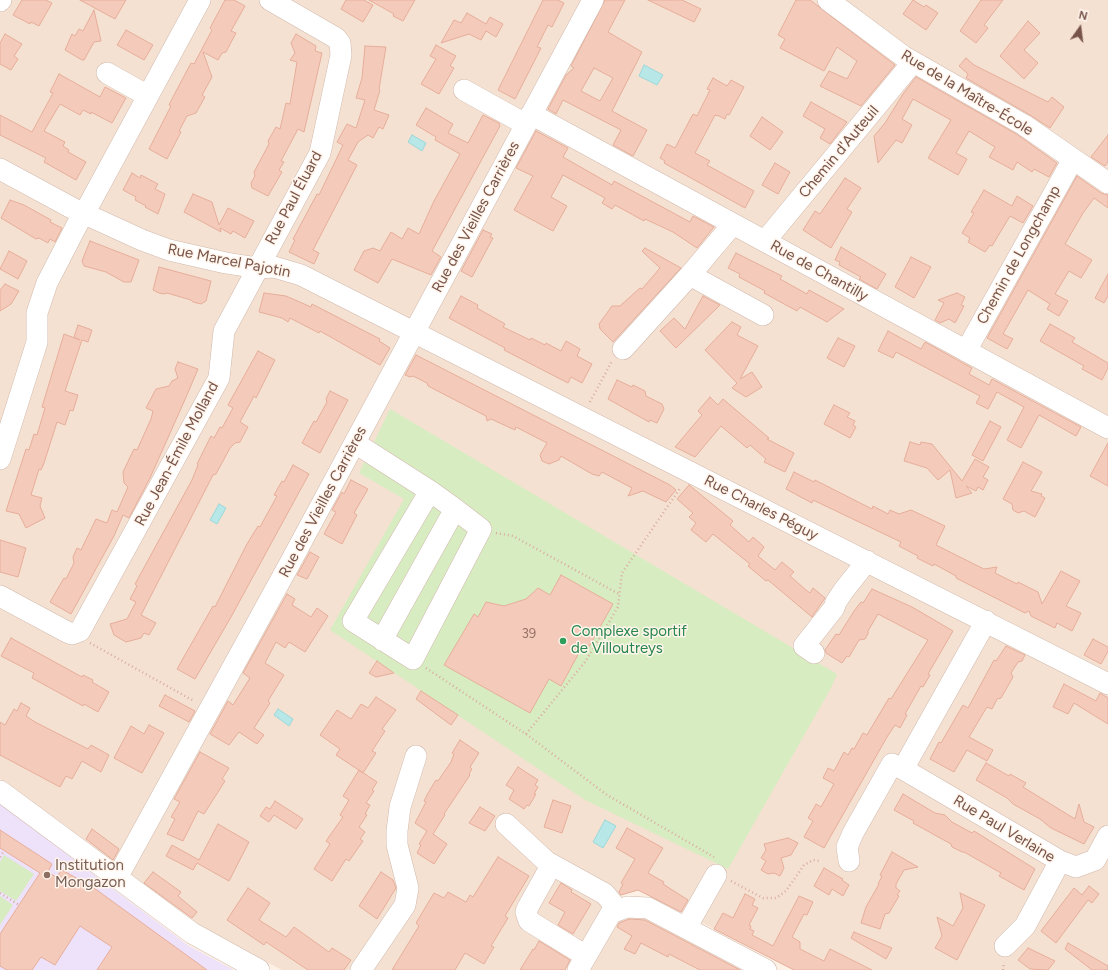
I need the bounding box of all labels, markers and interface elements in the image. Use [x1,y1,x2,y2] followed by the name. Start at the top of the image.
[1060,8,1100,48] north arrow
[1077,9,1089,23] text: N
[898,46,1036,140] street label: Rue de la Maître-École
[795,102,883,202] street label: Chemin d'Auteuil
[428,138,524,296] street label: Rue des Vieilles Carrières
[262,148,326,248] street label: Rue Paul Éluard
[973,182,1065,328] street label: Chemin de Longchamp
[767,237,871,305] street label: Rue de Chantilly
[166,240,292,282] street label: Rue Marcel Pajotin
[131,379,223,529] street label: Rue Jean-Émile Molland
[275,423,371,581] street label: Rue des Vieilles Carrières
[701,471,821,545] street label: Rue Charles Péguy
[571,623,687,658] place label: Complexe sportif de Villoutreys
[522,626,536,642] house number: 39
[558,636,568,646] marker: Complexe sportif de Villoutreys
[950,792,1058,866] street label: Rue Paul Verlaine
[55,857,126,892] place label: Institution Mongazon
[42,870,52,880] marker: Institution Mongazon

